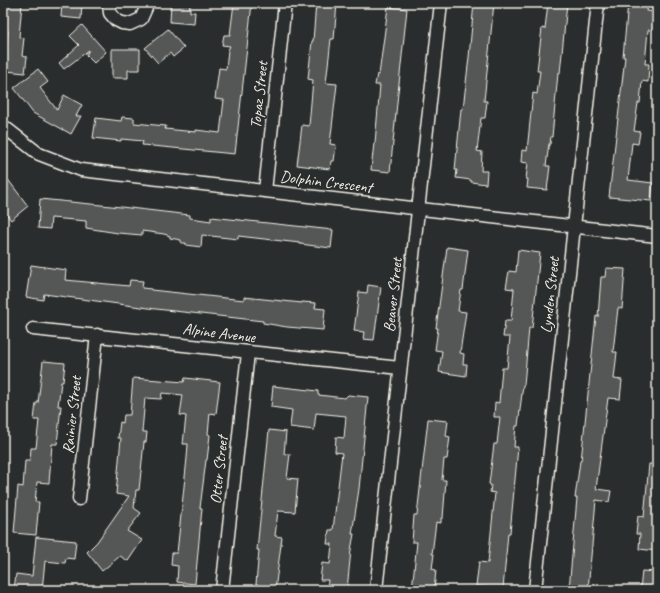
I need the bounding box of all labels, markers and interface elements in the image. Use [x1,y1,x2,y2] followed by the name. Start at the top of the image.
[246,59,273,130] street label: Topaz Street
[279,166,376,198] street label: Dolphin Crescent
[536,254,564,334] street label: Lynden Street
[379,255,407,333] street label: Beaver Street
[182,319,258,348] street label: Alpine Avenue
[58,373,86,455] street label: Rainier Street
[205,432,233,505] street label: Otter Street

